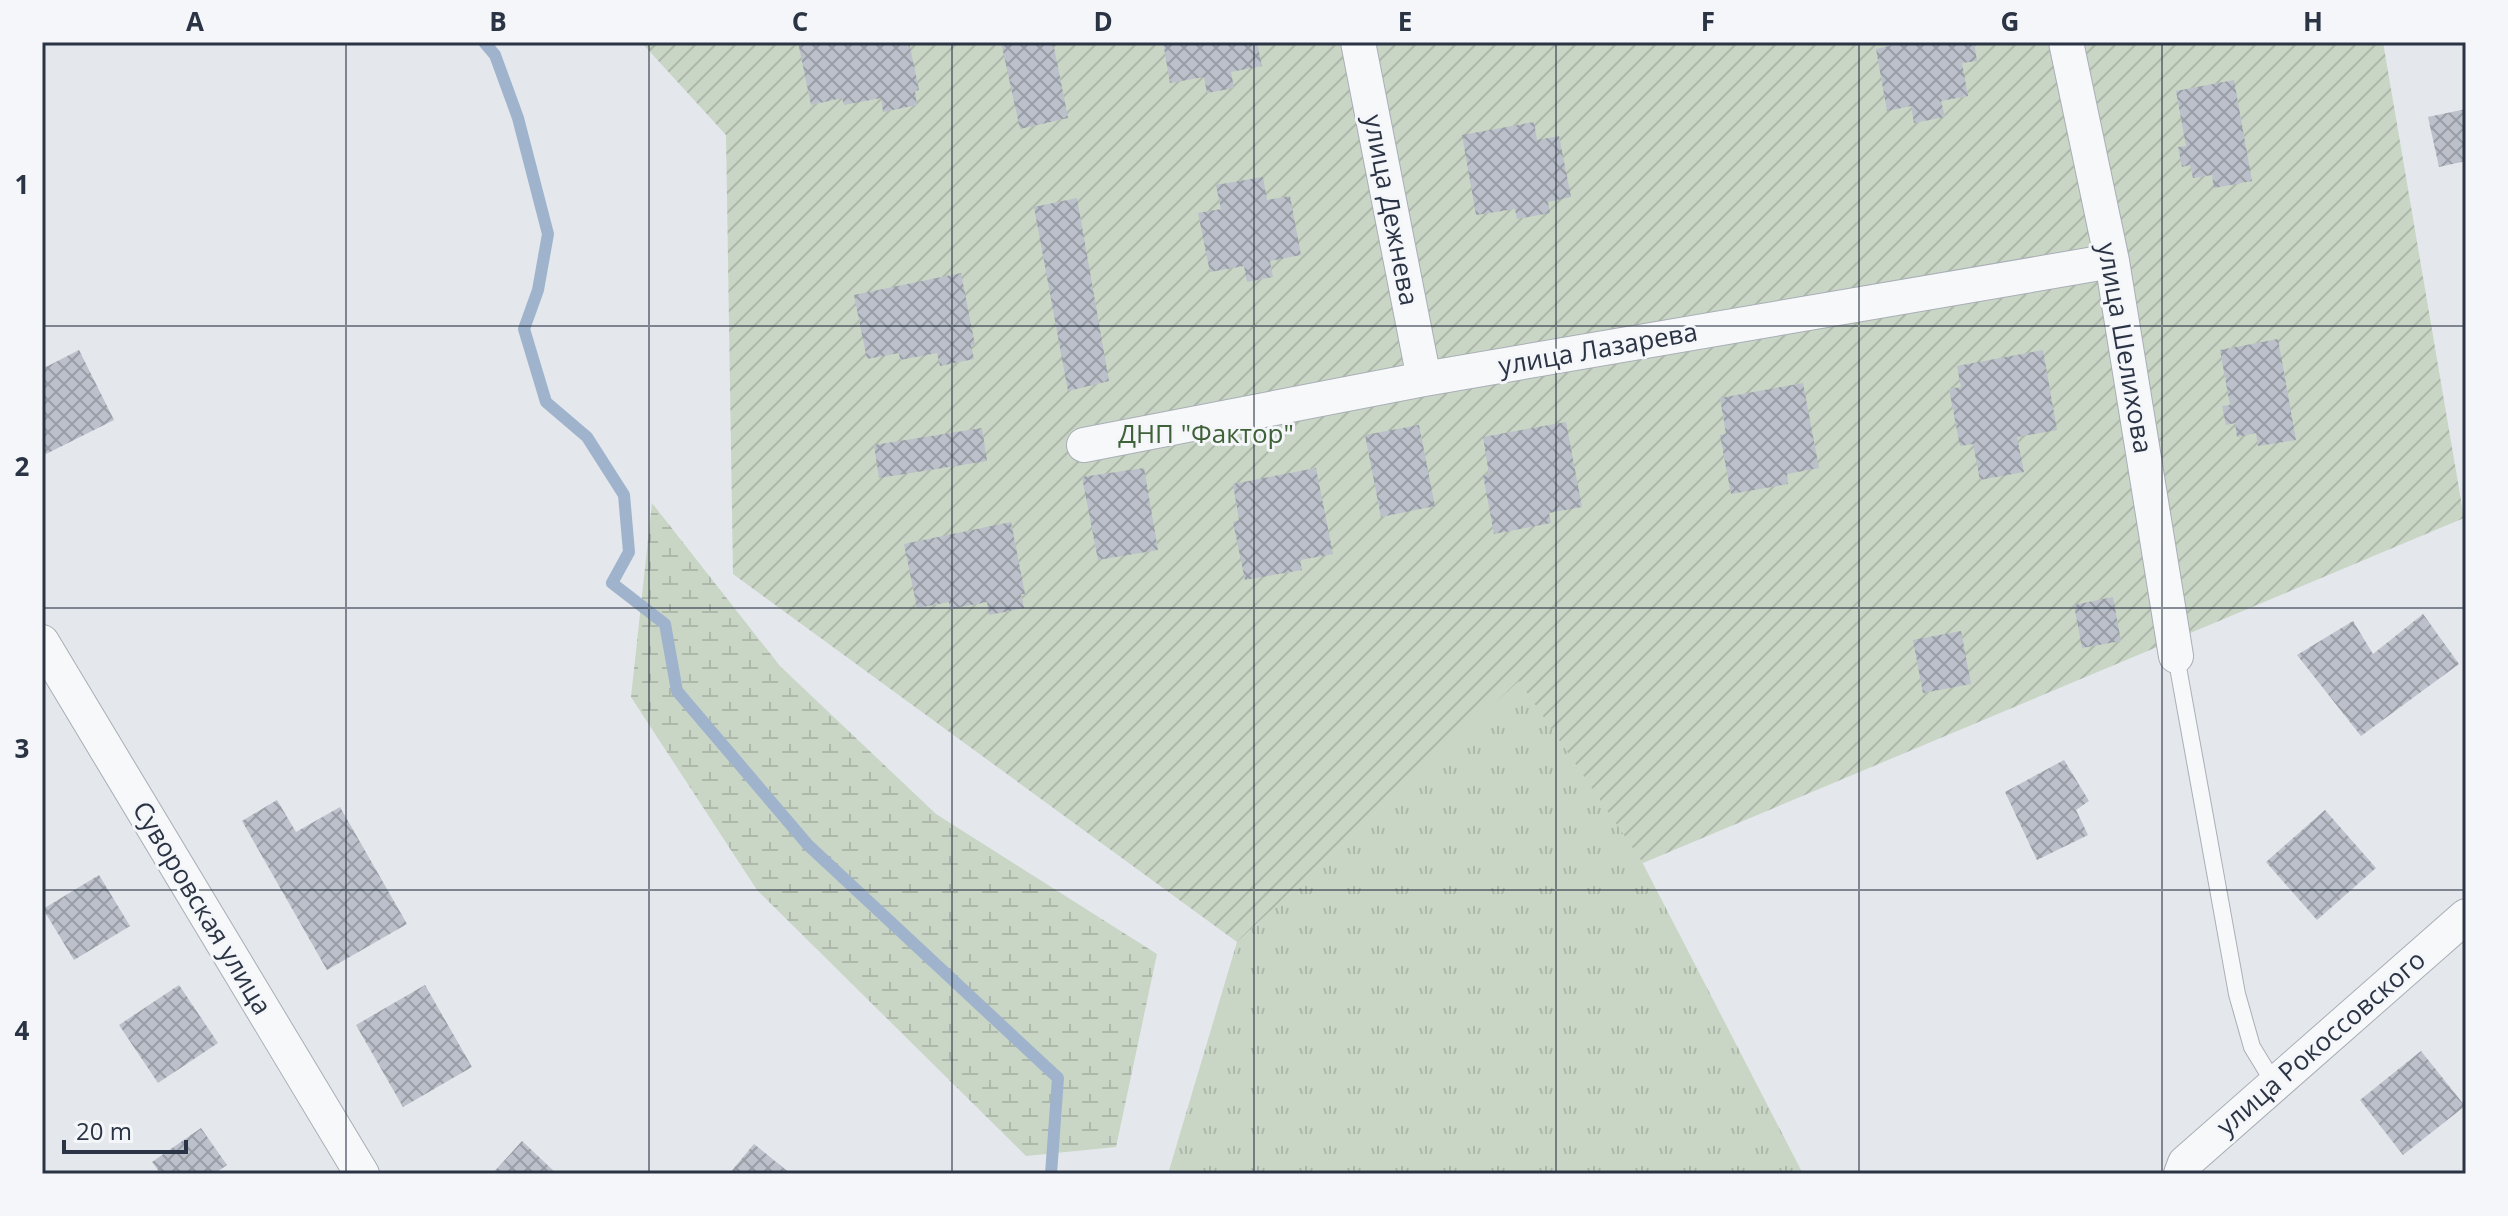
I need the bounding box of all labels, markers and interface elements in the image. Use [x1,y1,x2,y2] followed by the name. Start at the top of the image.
[186,3,204,39] text: A
[489,3,507,39] text: B
[792,3,808,39] text: C
[1093,3,1113,39] text: D
[1398,3,1412,39] text: E
[1701,3,1715,39] text: F
[2001,3,2019,39] text: G
[2303,3,2323,39] text: H
[1356,111,1428,308] street label: улица Дежнева
[15,166,29,202] text: 1
[2090,240,2162,456] street label: улица Шелихова
[1495,313,1700,383] street label: улица Лазарева
[1118,415,1294,451] park label: ДНП "Фактор"
[15,448,30,484] text: 2
[15,730,29,766] text: 3
[125,794,281,1021] street label: Суворовская улица
[2208,941,2433,1143] street label: улица Рокоссовского
[15,1012,30,1048] text: 4
[64,1104,186,1154] scale bar
[76,1114,132,1147] text: 20 m

